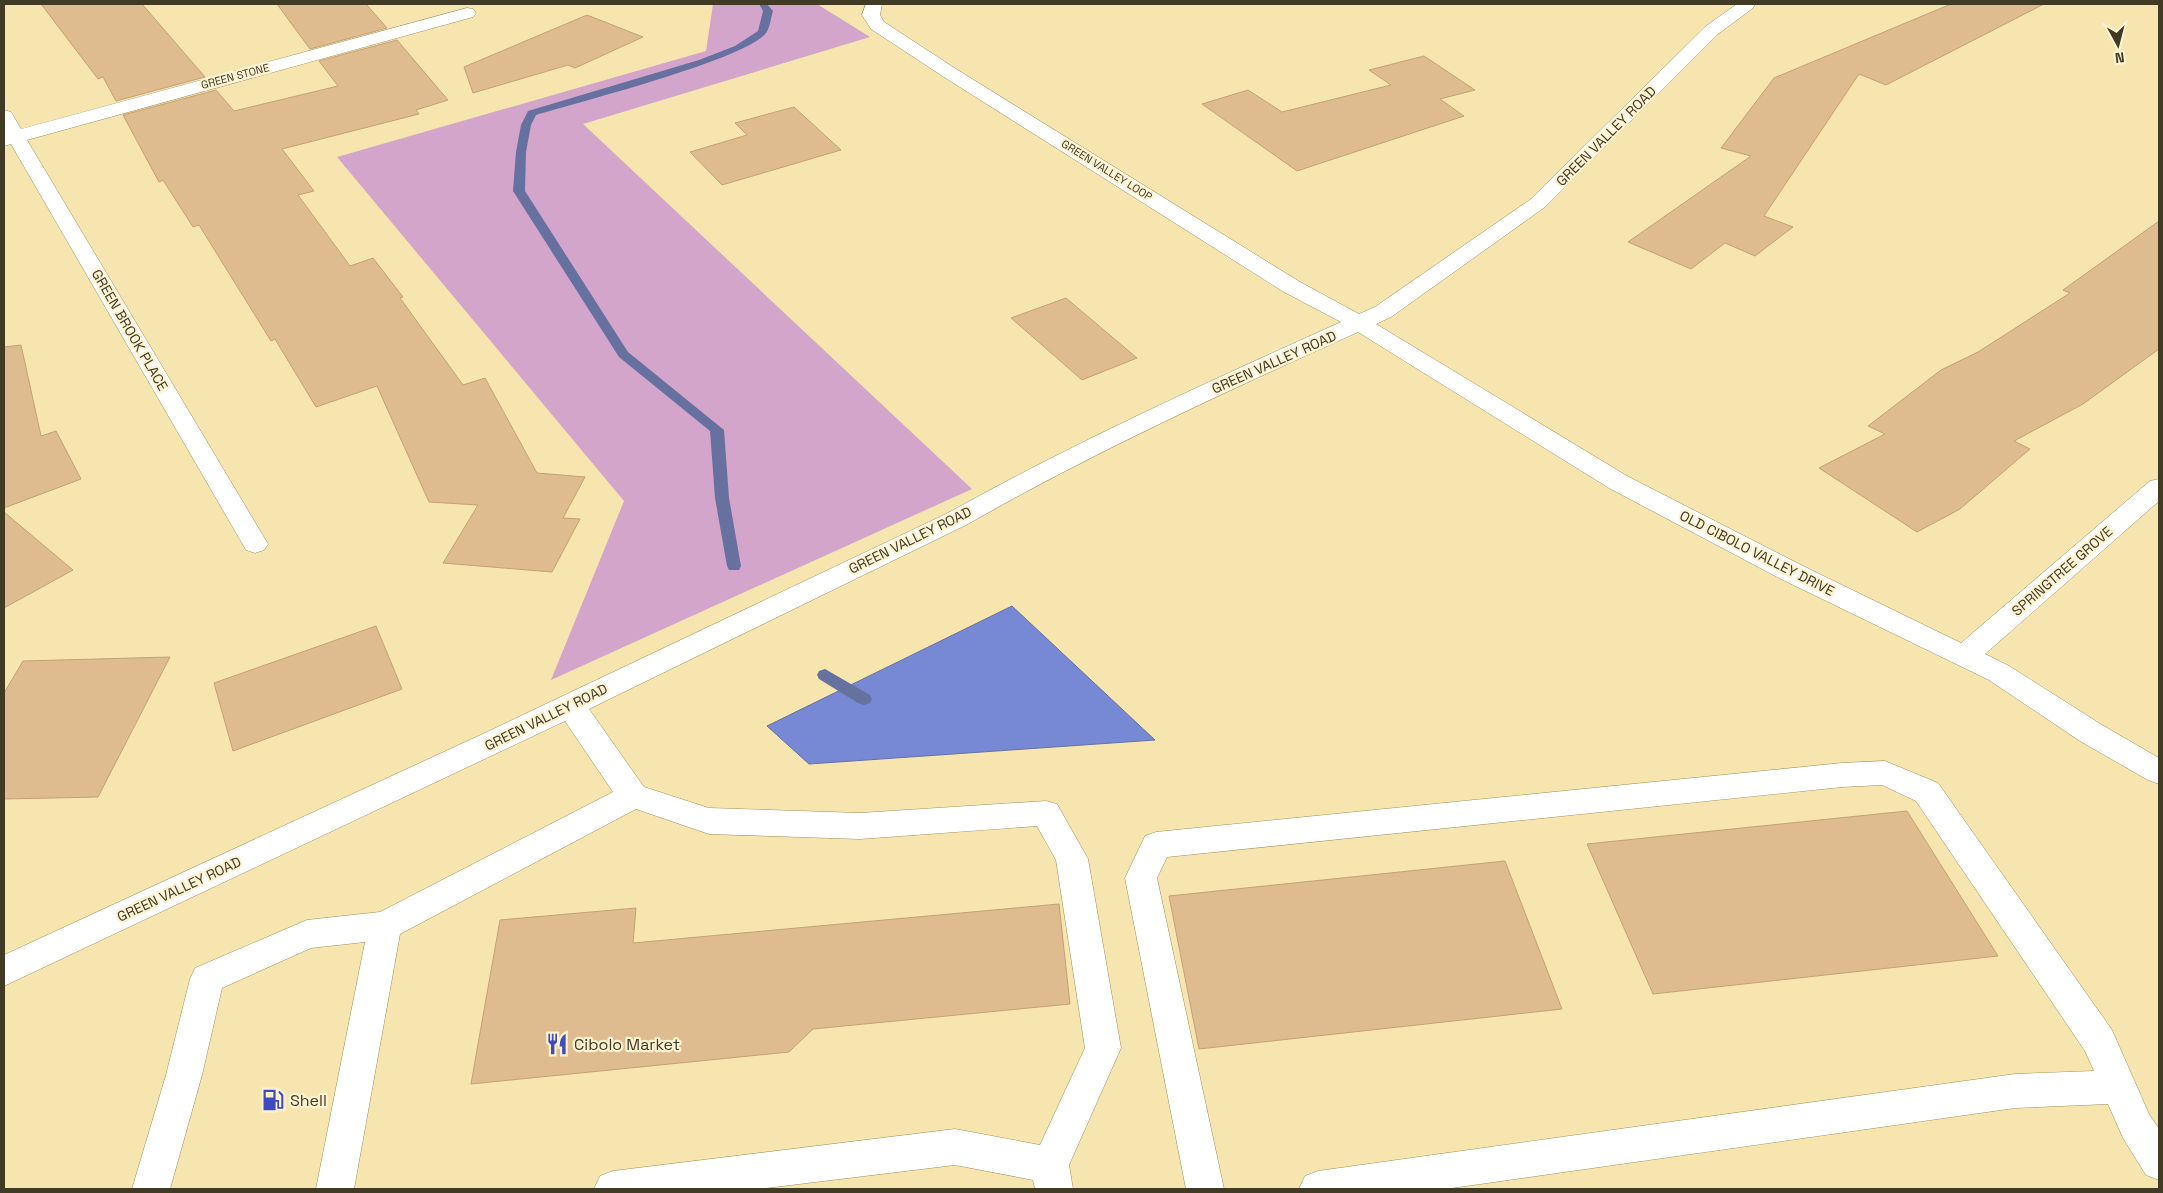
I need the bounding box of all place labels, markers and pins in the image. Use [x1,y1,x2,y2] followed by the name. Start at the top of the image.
[544,1031,570,1057] restaurant icon: Cibolo Market
[574,1034,680,1055] place label: Cibolo Market
[260,1087,286,1113] fuel station icon: Shell
[290,1090,327,1111] place label: Shell

